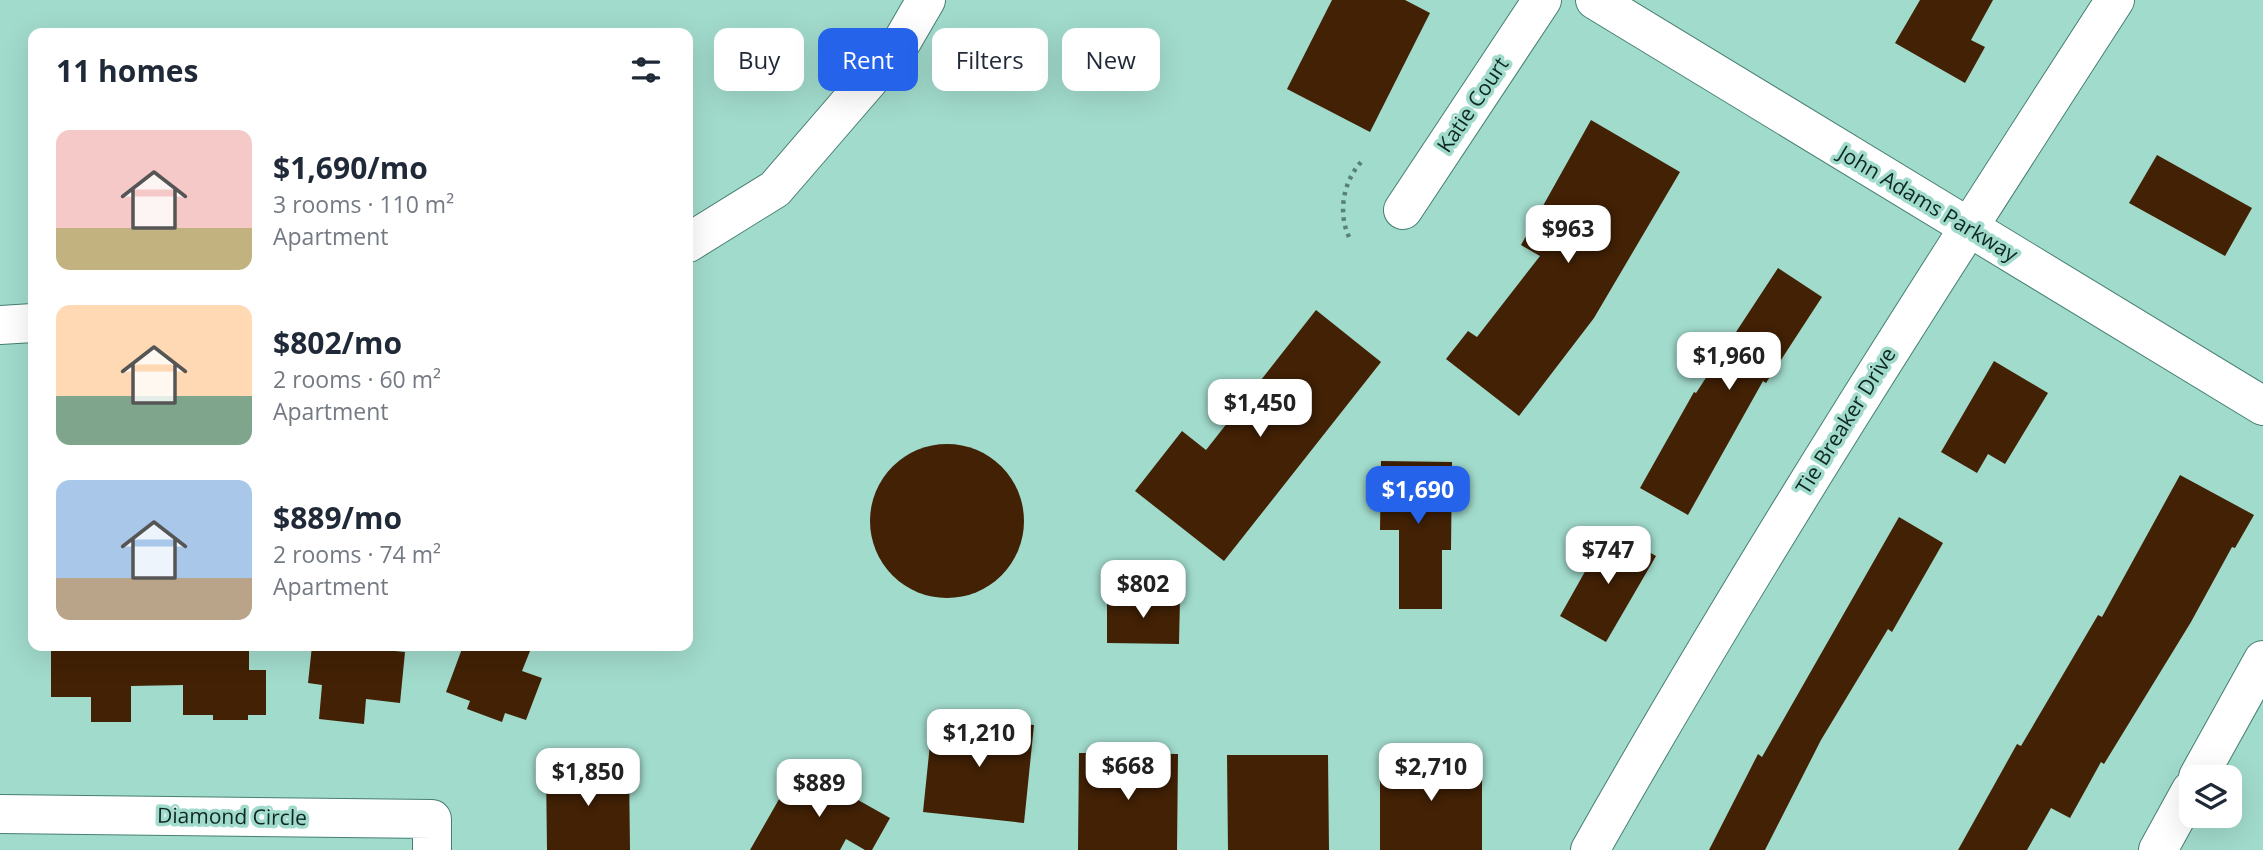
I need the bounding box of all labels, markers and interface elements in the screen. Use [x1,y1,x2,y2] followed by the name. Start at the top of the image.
[714,28,804,91] chip: Buy
[818,28,918,91] chip: Rent
[932,28,1048,91] chip: Filters
[1062,28,1160,91] chip: New
[56,50,199,91] text: 11 homes
[627,51,665,89] icon: filters
[1430,51,1514,158] street label: Katie Court
[1832,137,2024,268] street label: John Adams Parkway
[273,147,428,188] text: $1,690/mo
[112,158,196,242] icon: home
[273,188,454,220] text: 3 rooms · 110 m²
[1527,205,1609,265] pin: $963
[1542,212,1594,244] text: $963
[273,220,389,252] text: Apartment
[273,322,402,363] text: $802/mo
[1672,332,1786,392] pin: $1,960
[112,333,196,417] icon: home
[1693,339,1765,371] text: $1,960
[1789,342,1902,499] street label: Tie Breaker Drive
[273,363,441,395] text: 2 rooms · 60 m²
[1203,380,1317,439] pin: $1,450
[1224,386,1296,418] text: $1,450
[273,395,389,427] text: Apartment
[1361,466,1475,526] pin: $1,690
[1382,473,1454,505] text: $1,690
[273,497,402,538] text: $889/mo
[112,508,196,592] icon: home
[1567,526,1649,586] pin: $747
[1582,533,1634,565] text: $747
[273,538,441,570] text: 2 rooms · 74 m²
[1102,560,1184,620] pin: $802
[1117,567,1169,599] text: $802
[273,570,389,602] text: Apartment
[922,710,1036,769] pin: $1,210
[943,716,1015,748] text: $1,210
[1087,742,1169,802] pin: $668
[1374,744,1488,803] pin: $2,710
[531,748,645,808] pin: $1,850
[1102,749,1154,781] text: $668
[1395,750,1467,782] text: $2,710
[552,755,624,787] text: $1,850
[778,760,860,819] pin: $889
[2179,765,2242,828] map controls
[2179,765,2242,828] button: layers
[793,766,845,798] text: $889
[157,801,307,831] street label: Diamond Circle

